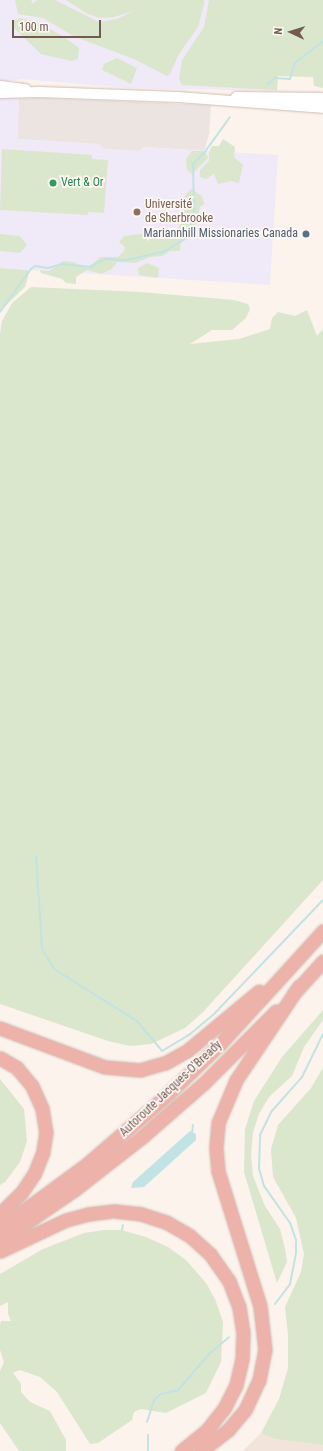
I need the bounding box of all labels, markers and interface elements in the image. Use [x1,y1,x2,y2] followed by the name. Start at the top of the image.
[14,12,103,38] scale bar
[271,12,311,52] north arrow
[19,20,49,34] text: 100 m
[272,27,285,35] text: N
[61,176,103,190] place label: Vert & Or
[48,178,58,188] marker: Vert & Or
[145,198,213,226] place label: Université de Sherbrooke
[132,207,142,217] marker: Université de Sherbrooke
[143,227,298,241] place label: Mariannhill Missionaries Canada
[301,229,311,239] marker: Mariannhill Missionaries Canada
[117,1038,225,1140] street label: Autoroute Jacques-O'Bready

